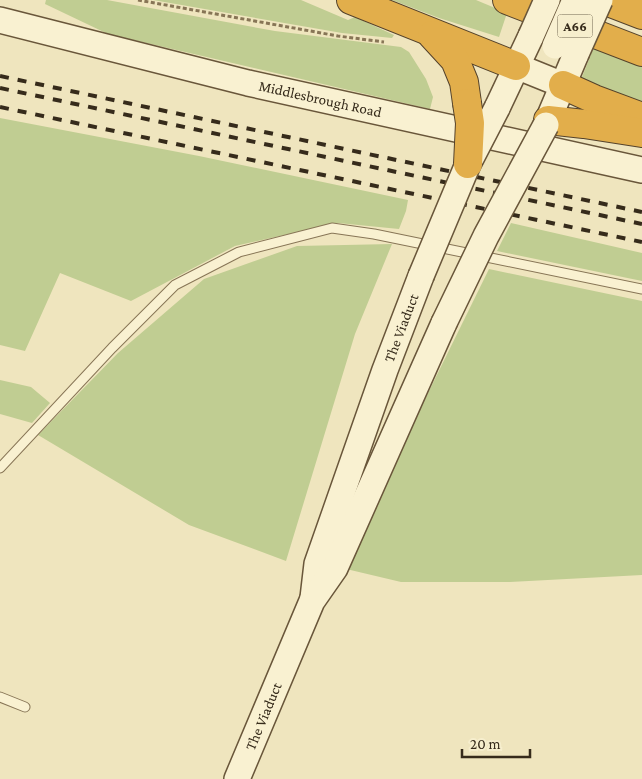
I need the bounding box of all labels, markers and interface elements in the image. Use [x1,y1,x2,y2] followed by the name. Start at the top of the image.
[558,15,592,38] road number: A66
[257,78,383,120] street label: Middlesbrough Road
[381,290,422,364] street label: The Viaduct
[242,679,285,753] street label: The Viaduct
[462,726,530,758] scale bar
[470,736,501,752] text: 20 m

